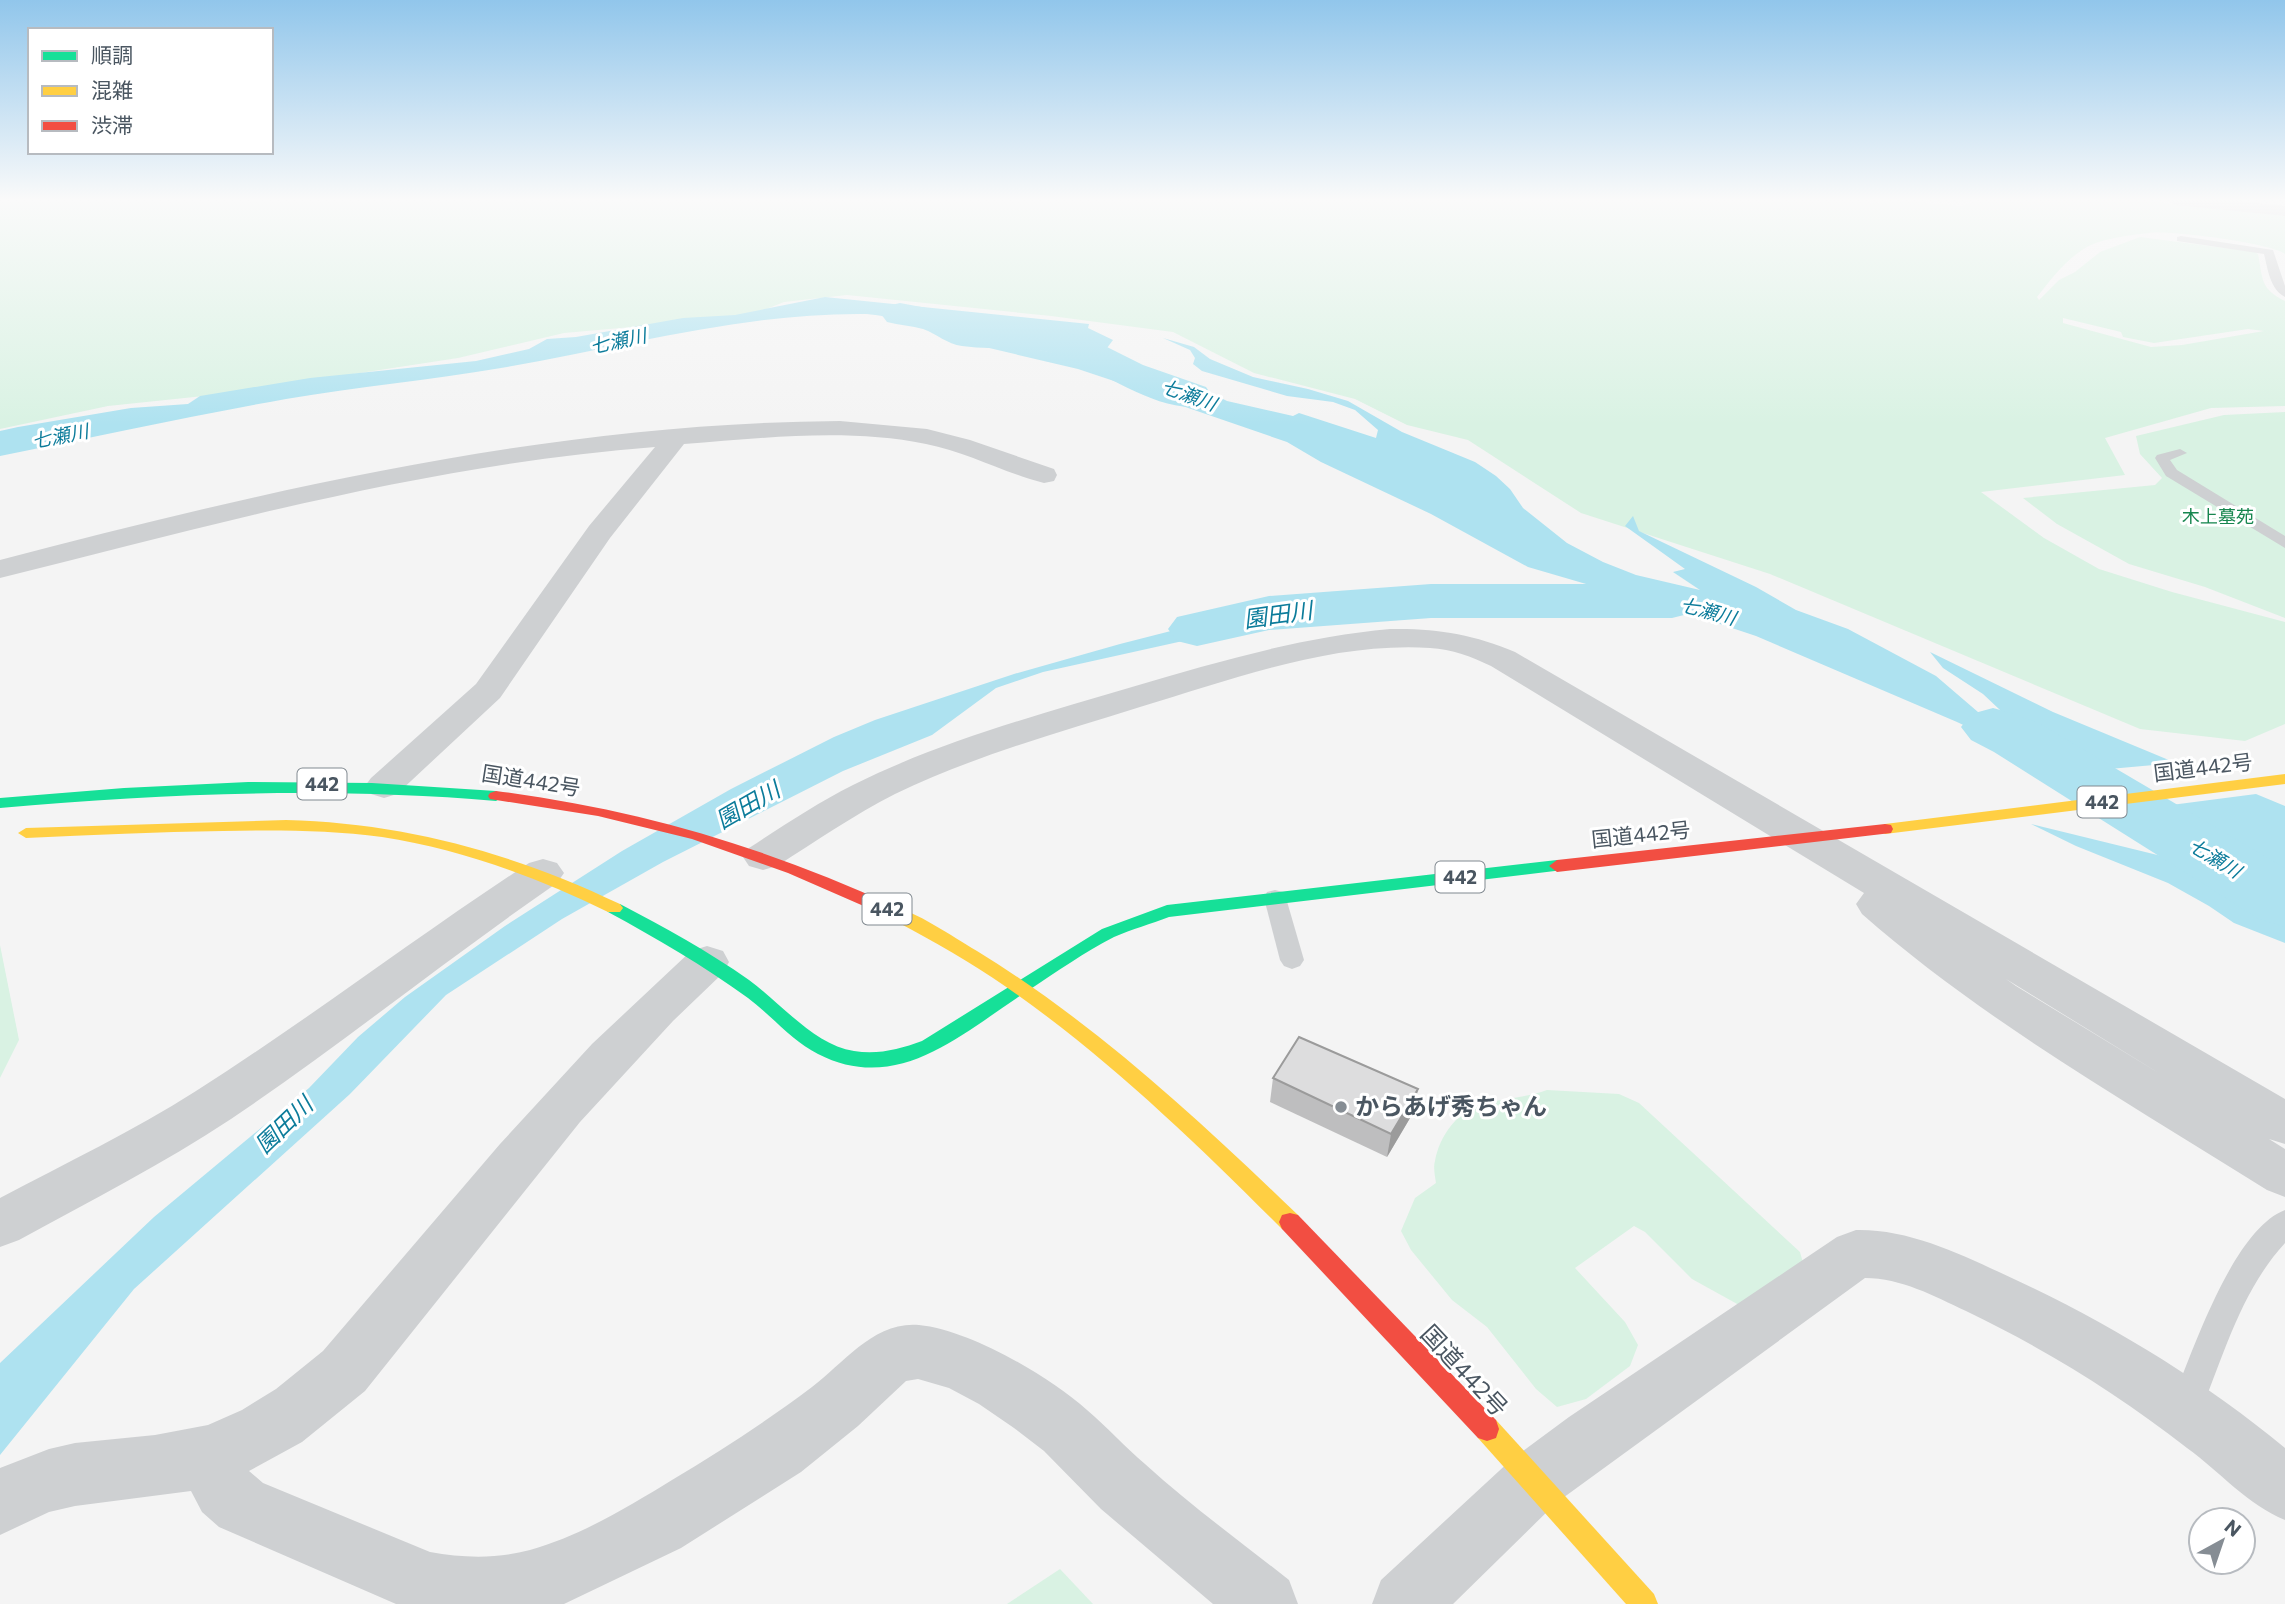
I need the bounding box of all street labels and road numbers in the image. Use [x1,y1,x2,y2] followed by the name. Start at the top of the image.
[2152,748,2254,785] street label: 国道442号
[480,759,582,800] street label: 国道442号
[298,768,346,800] road number: 442
[2078,786,2126,818] road number: 442
[1590,816,1692,851] street label: 国道442号
[1436,862,1484,892] road number: 442
[862,894,912,925] road number: 442
[1416,1318,1514,1421] street label: 国道442号

